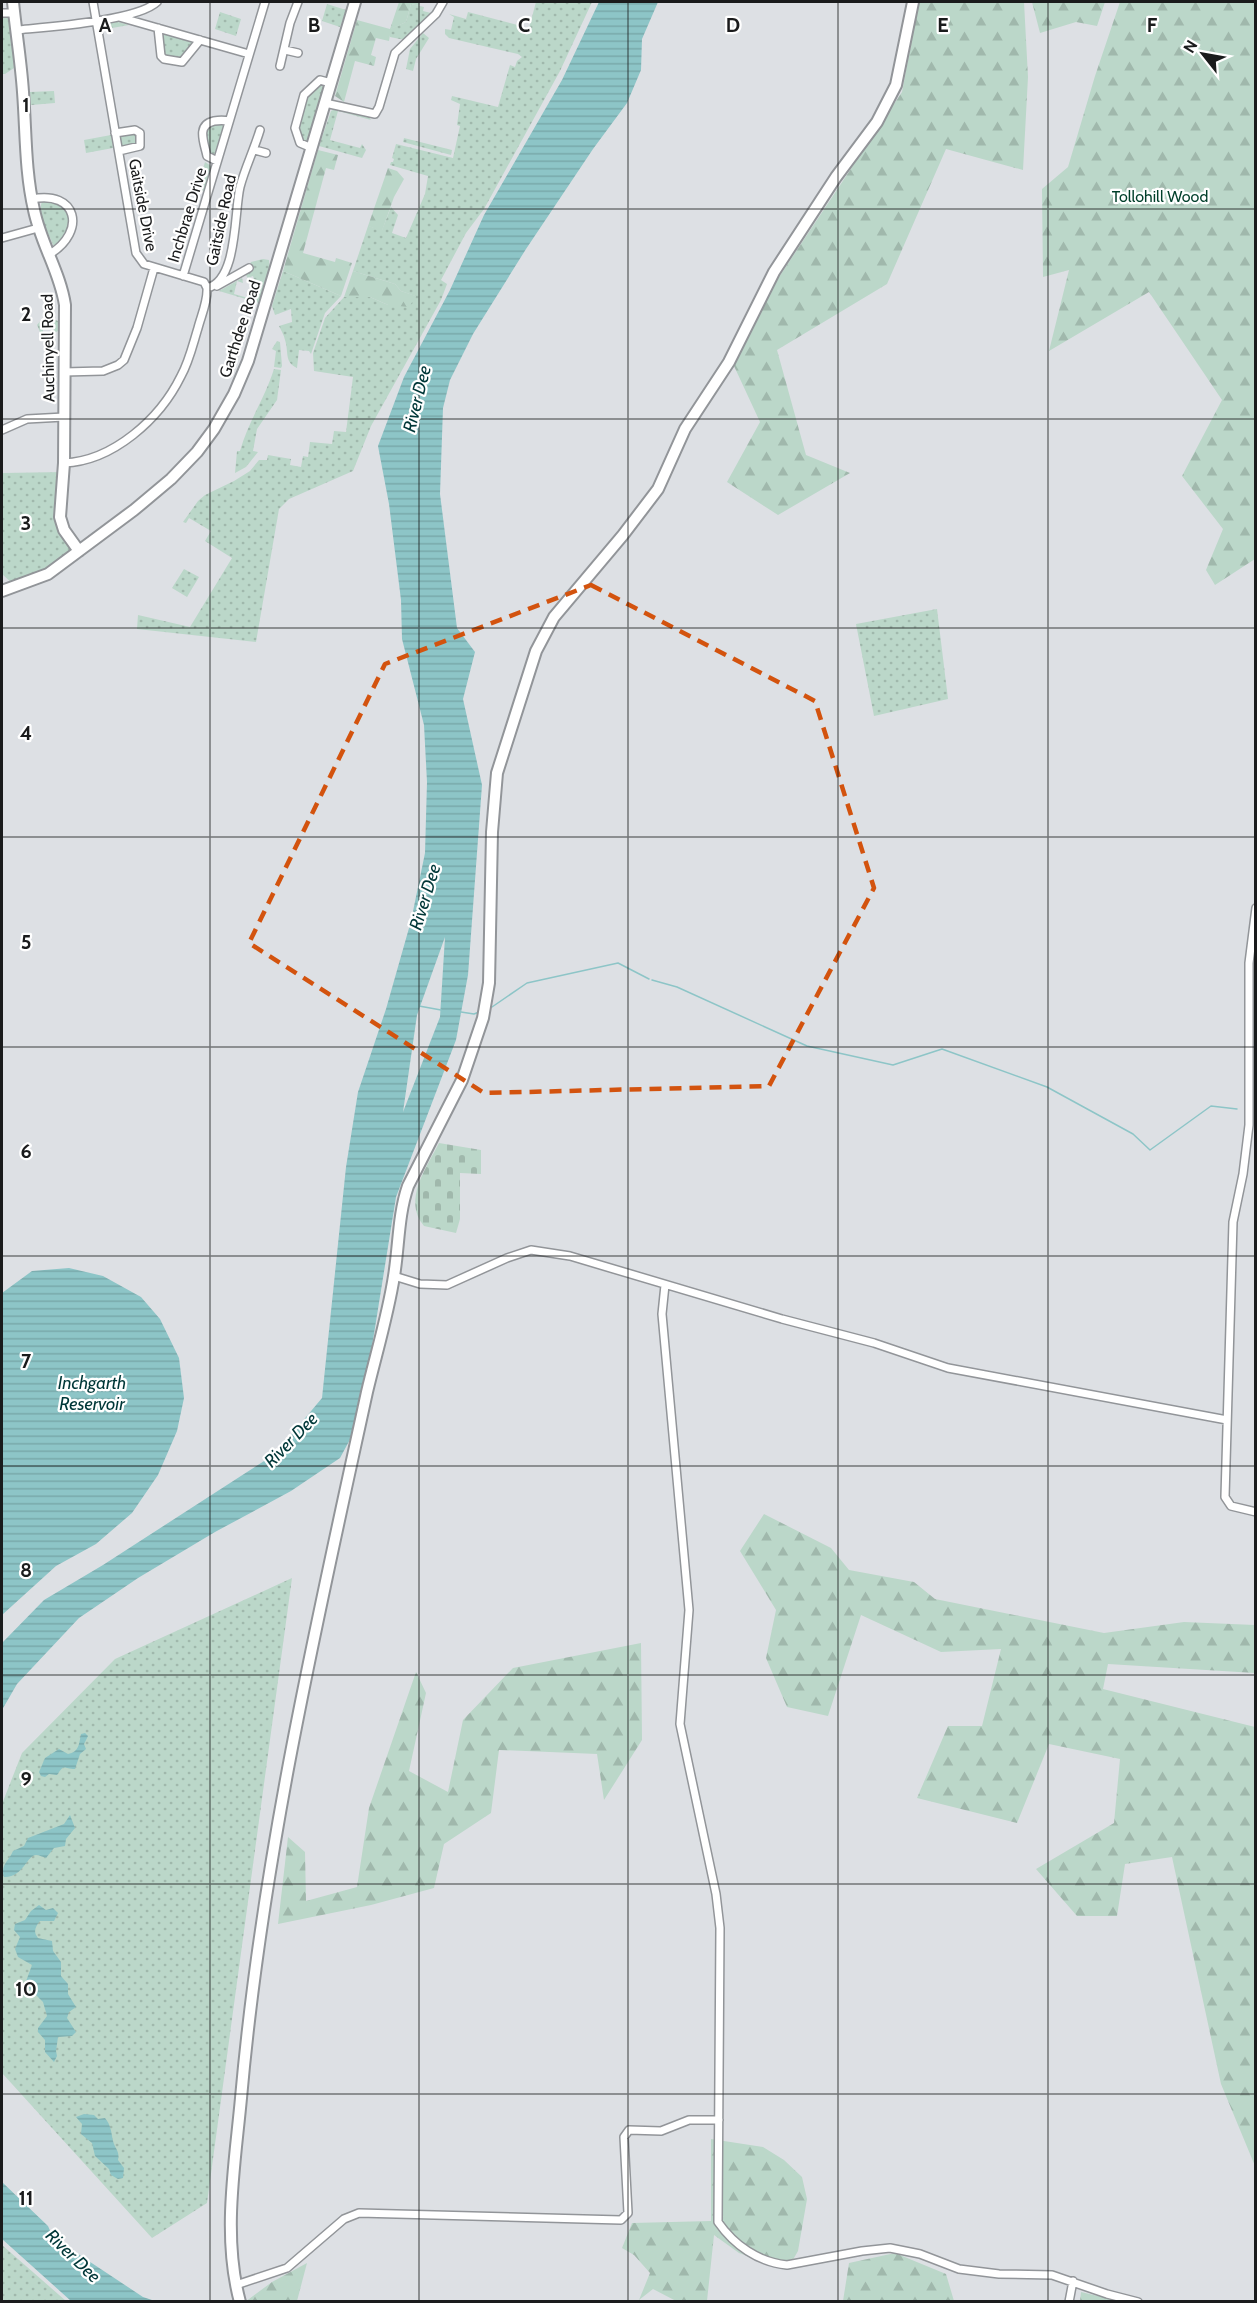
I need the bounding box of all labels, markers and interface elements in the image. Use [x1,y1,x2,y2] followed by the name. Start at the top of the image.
[99,13,112,37] text: A
[308,13,320,37] text: B
[518,13,530,37] text: C
[726,13,740,37] text: D
[937,13,949,37] text: E
[1147,13,1158,37] text: F
[1173,24,1233,84] north arrow
[1180,37,1202,56] text: N
[22,93,30,117] text: 1
[125,157,161,253] street label: Gaitside Drive
[164,165,210,265] street label: Inchbrae Drive
[202,173,240,267] street label: Gaitside Road
[1112,187,1208,206] park label: Tollohill Wood
[215,278,265,380] street label: Garthdee Road
[38,294,58,402] street label: Auchinyell Road
[21,302,31,326] text: 2
[398,363,436,435] water label: River Dee
[21,511,31,535] text: 3
[20,721,32,745] text: 4
[405,861,445,933] water label: River Dee
[21,930,31,954] text: 5
[20,1139,32,1163] text: 6
[21,1349,32,1373] text: 7
[58,1372,126,1415] water label: Inchgarth Reservoir
[260,1408,322,1472] water label: River Dee
[20,1558,32,1582] text: 8
[20,1767,32,1791] text: 9
[15,1977,37,2001] text: 10
[19,2186,33,2210] text: 11
[41,2225,105,2287] water label: River Dee

